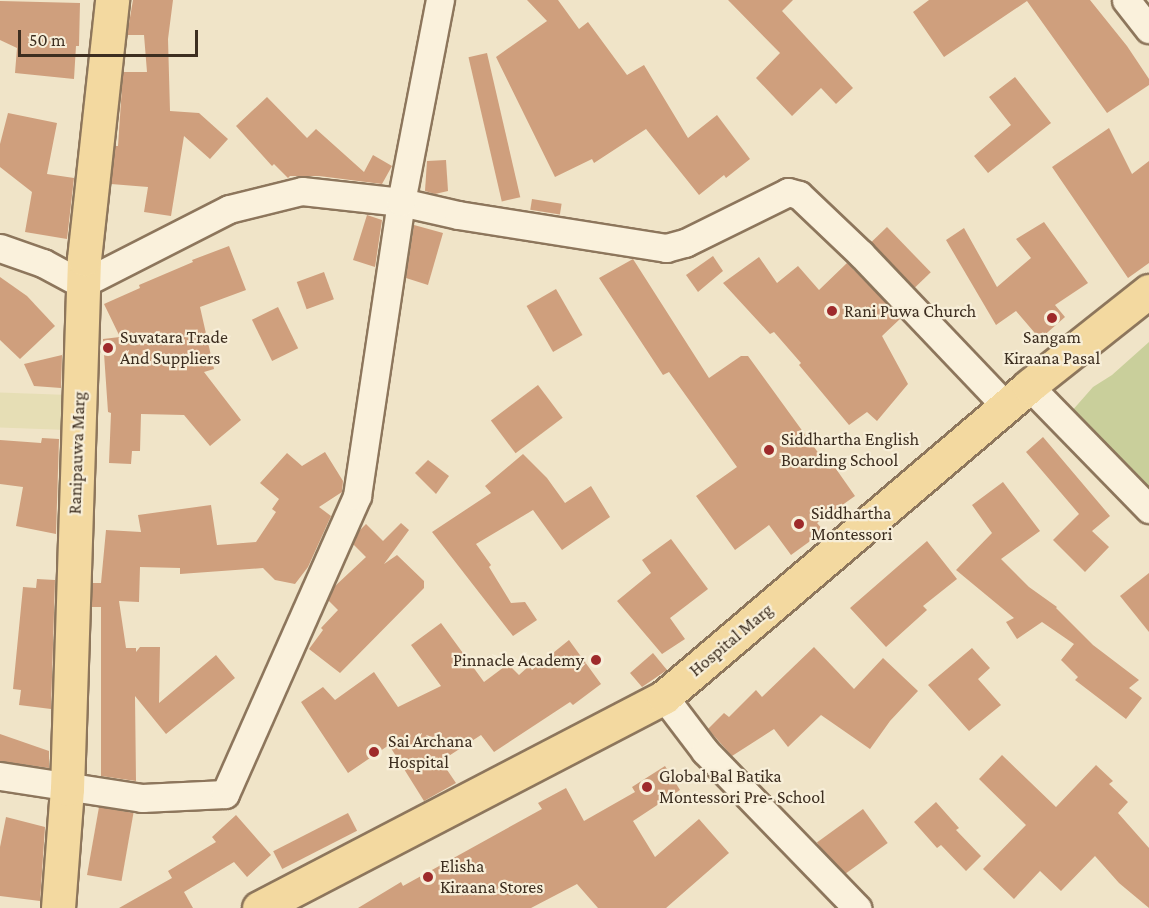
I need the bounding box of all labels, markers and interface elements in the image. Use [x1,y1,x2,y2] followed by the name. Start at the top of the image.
[21,18,201,56] scale bar
[29,30,66,50] text: 50 m
[844,300,976,322] place label: Rani Puwa Church
[825,304,839,318] marker: Rani Puwa Church
[1045,311,1059,325] marker: Sangam Kiraana Pasal
[120,327,228,370] place label: Suvatara Trade And Suppliers
[1004,327,1100,370] place label: Sangam Kiraana Pasal
[101,341,115,355] marker: Suvatara Trade And Suppliers
[64,391,90,515] street label: Ranipauwa Marg
[781,429,919,472] place label: Siddhartha English Boarding School
[762,443,776,457] marker: Siddhartha English Boarding School
[811,503,892,546] place label: Siddhartha Montessori
[792,517,806,531] marker: Siddhartha Montessori
[685,599,777,681] street label: Hospital Marg
[453,649,584,671] place label: Pinnacle Academy
[589,653,603,667] marker: Pinnacle Academy
[388,731,472,774] place label: Sai Archana Hospital
[365,743,383,761] marker: Sai Archana Hospital
[659,766,825,808] place label: Global Bal Batika Montessori Pre- School
[640,780,654,794] marker: Global Bal Batika Montessori Pre- School
[440,856,543,898] place label: Elisha Kiraana Stores
[421,870,435,884] marker: Elisha Kiraana Stores

